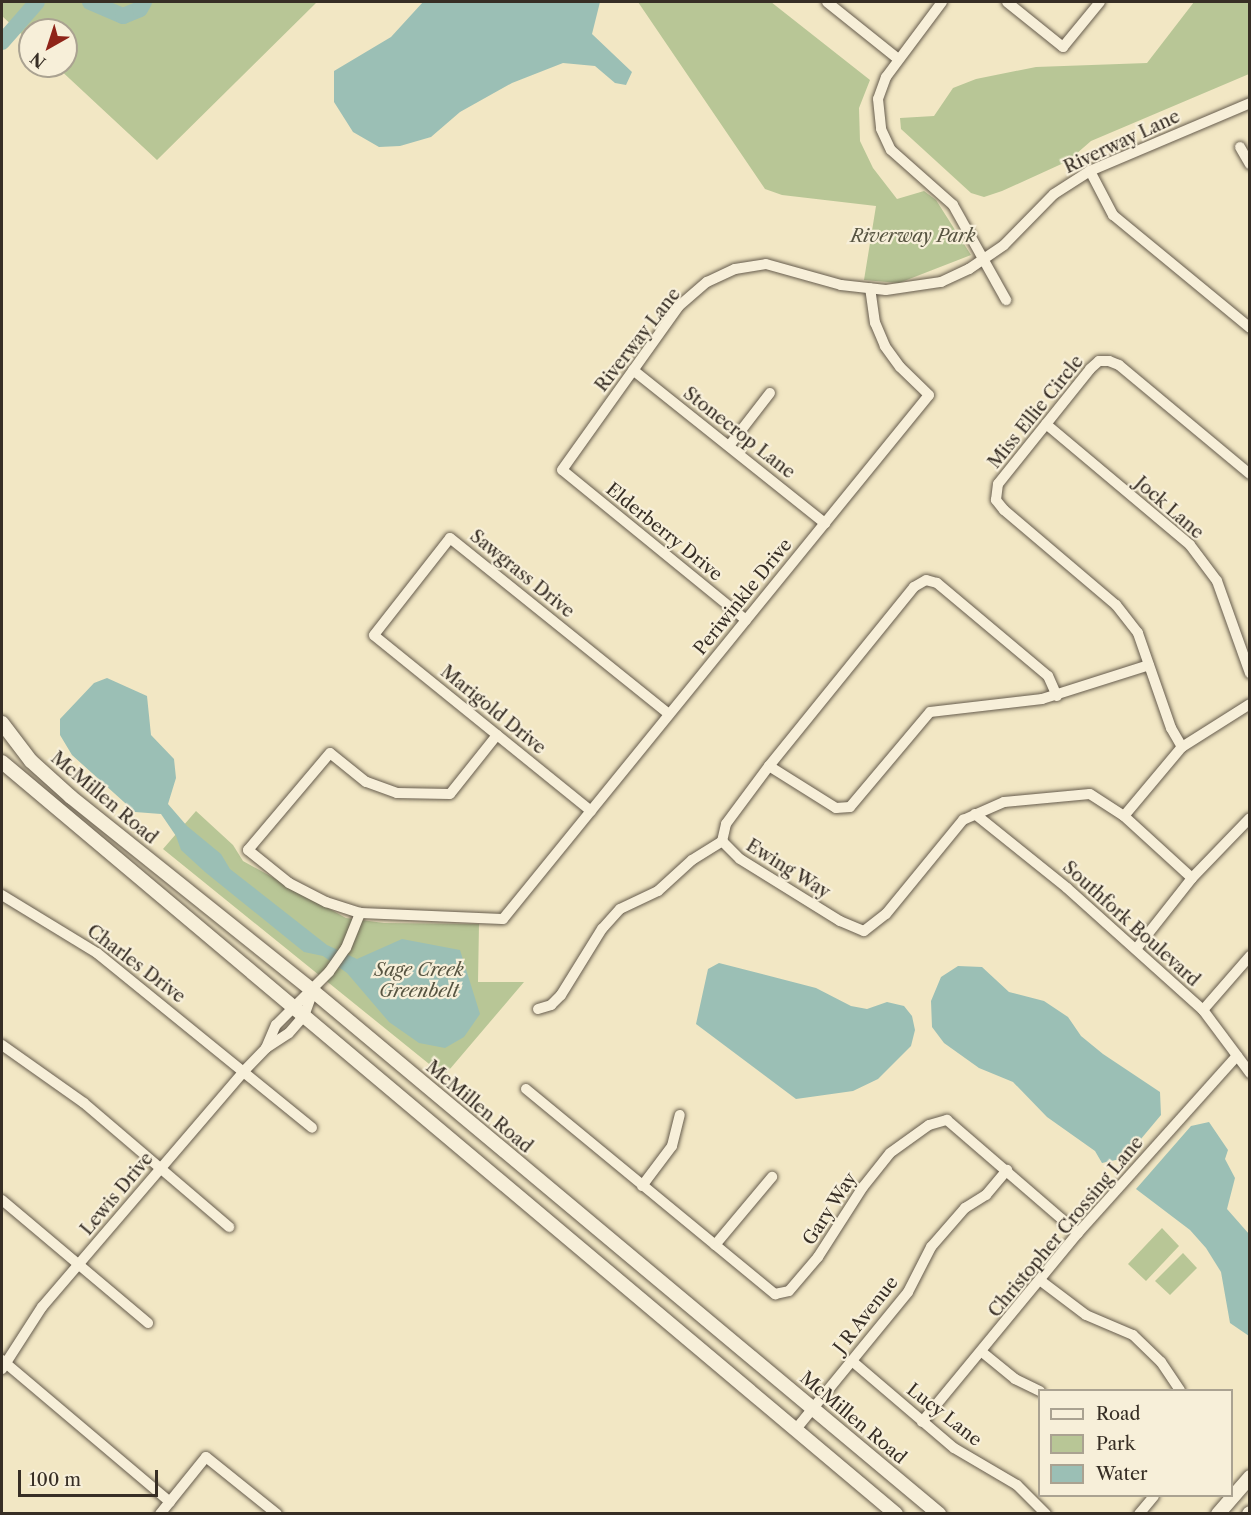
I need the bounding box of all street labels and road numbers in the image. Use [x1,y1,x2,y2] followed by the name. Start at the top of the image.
[1060,106,1184,178] street label: Riverway Lane
[591,284,685,396] street label: Riverway Lane
[984,351,1088,473] street label: Miss Ellie Circle
[679,383,799,483] street label: Stonecrop Lane
[1130,472,1208,544] street label: Jock Lane
[601,478,727,586] street label: Elderberry Drive
[466,525,578,623] street label: Sawgrass Drive
[689,534,797,660] street label: Periwinkle Drive
[436,661,550,759] street label: Marigold Drive
[46,747,162,849] street label: McMillen Road
[742,835,834,903] street label: Ewing Way
[1058,857,1204,991] street label: Southfork Boulevard
[83,920,189,1008] street label: Charles Drive
[421,1056,537,1158] street label: McMillen Road
[984,1132,1148,1322] street label: Christopher Crossing Lane
[76,1148,158,1240] street label: Lewis Drive
[798,1168,862,1250] street label: Gary Way
[829,1272,903,1358] street label: J R Avenue
[795,1367,911,1469] street label: McMillen Road
[902,1379,986,1451] street label: Lucy Lane

